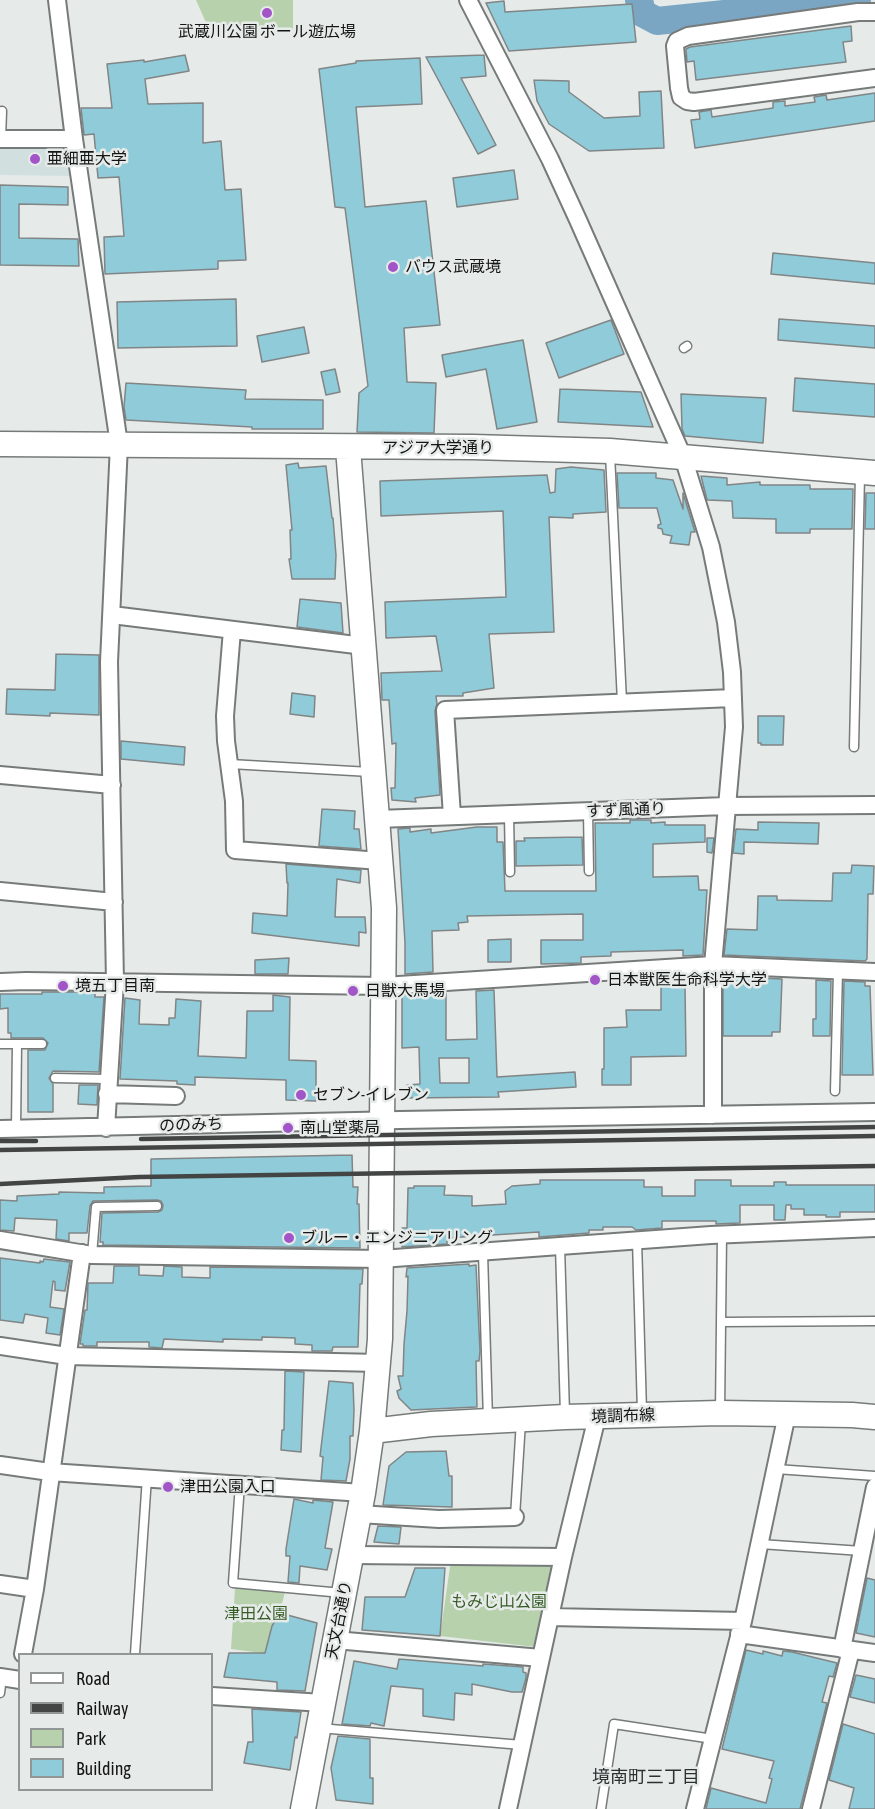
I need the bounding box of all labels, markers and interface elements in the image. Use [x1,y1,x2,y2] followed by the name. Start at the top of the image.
[260,6,274,20] marker: 武蔵川公園 ボール遊広場
[178,22,356,42] place label: 武蔵川公園 ボール遊広場
[47,149,127,169] place label: 亜細亜大学
[28,152,42,166] marker: 亜細亜大学
[405,257,501,277] place label: バウス武蔵境
[386,260,400,274] marker: バウス武蔵境
[382,438,494,458] street label: アジア大学通り
[586,799,666,821] street label: すず風通り
[607,970,767,990] place label: 日本獣医生命科学大学
[588,973,602,987] marker: 日本獣医生命科学大学
[75,976,155,996] place label: 境五丁目南
[56,979,70,993] marker: 境五丁目南
[365,981,445,1001] place label: 日獣大馬場
[346,984,360,998] marker: 日獣大馬場
[313,1085,429,1105] place label: セブン-イレブン
[294,1088,308,1102] marker: セブン-イレブン
[159,1114,223,1136] street label: ののみち
[300,1118,380,1138] place label: 南山堂薬局
[281,1121,295,1135] marker: 南山堂薬局
[301,1228,493,1248] place label: ブルー・エンジニアリング
[282,1231,296,1245] marker: ブルー・エンジニアリング
[591,1405,655,1427] street label: 境調布線
[180,1477,276,1497] place label: 津田公園入口
[161,1480,175,1494] marker: 津田公園入口
[322,1579,356,1661] street label: 天文台通り
[451,1592,547,1612] park label: もみじ山公園
[224,1604,288,1624] park label: 津田公園
[18,1653,213,1791] legend
[76,1668,110,1689] text: Road
[76,1698,128,1719] text: Railway
[76,1728,106,1749] text: Park
[76,1758,131,1779] text: Building
[592,1766,700,1788] district label: 境南町三丁目

